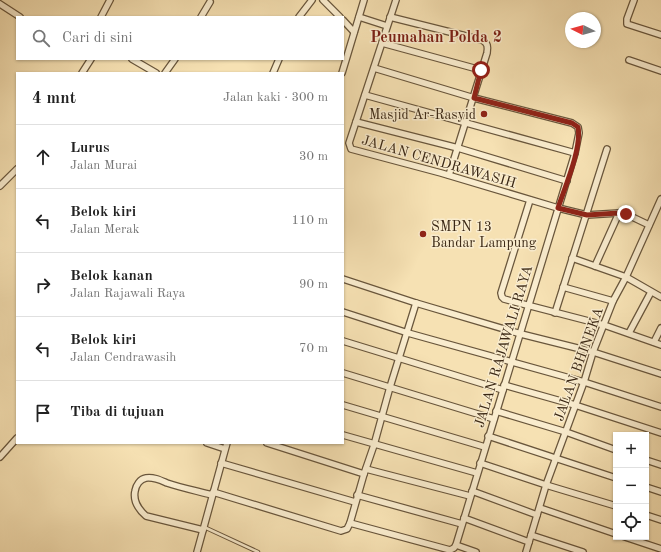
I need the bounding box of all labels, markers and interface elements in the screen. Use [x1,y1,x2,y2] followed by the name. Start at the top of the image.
[565,12,601,48] north arrow
[16,16,344,60] search box
[30,27,52,49] icon: search
[370,30,502,46] district label: Peumahan Polda 2
[62,31,133,46] text: Cari di sini
[472,61,490,79] route start
[32,90,76,107] text: 4 mnt
[223,91,328,104] text: Jalan kaki · 300 m
[369,108,476,122] place label: Masjid Ar-Rasyid
[479,109,489,119] marker: Masjid Ar-Rasyid
[360,133,518,191] street label: JALAN CENDRAWASIH
[70,141,110,156] text: Lurus
[32,146,54,168] icon: ahead
[299,150,328,163] text: 30 m
[70,159,137,172] text: Jalan Murai
[70,205,136,220] text: Belok kiri
[617,205,635,223] route end
[32,210,54,232] icon: left
[291,214,328,227] text: 110 m
[431,220,537,250] place label: SMPN 13 Bandar Lampung
[70,223,139,236] text: Jalan Merak
[418,229,428,239] marker: SMPN 13 Bandar Lampung
[473,263,535,429] street label: JALAN RAJAWALI RAYA
[70,269,153,284] text: Belok kanan
[32,274,54,296] icon: right
[299,278,328,291] text: 90 m
[70,287,185,300] text: Jalan Rajawali Raya
[552,305,606,423] street label: JALAN BHINEKA
[70,333,136,348] text: Belok kiri
[32,338,54,360] icon: left
[299,342,328,355] text: 70 m
[70,351,176,364] text: Jalan Cendrawasih
[32,402,54,424] icon: arrive
[70,405,164,420] text: Tiba di tujuan
[613,432,649,540] map controls
[613,432,649,468] button: +
[613,468,649,504] button: −
[613,504,649,540] button: locate

